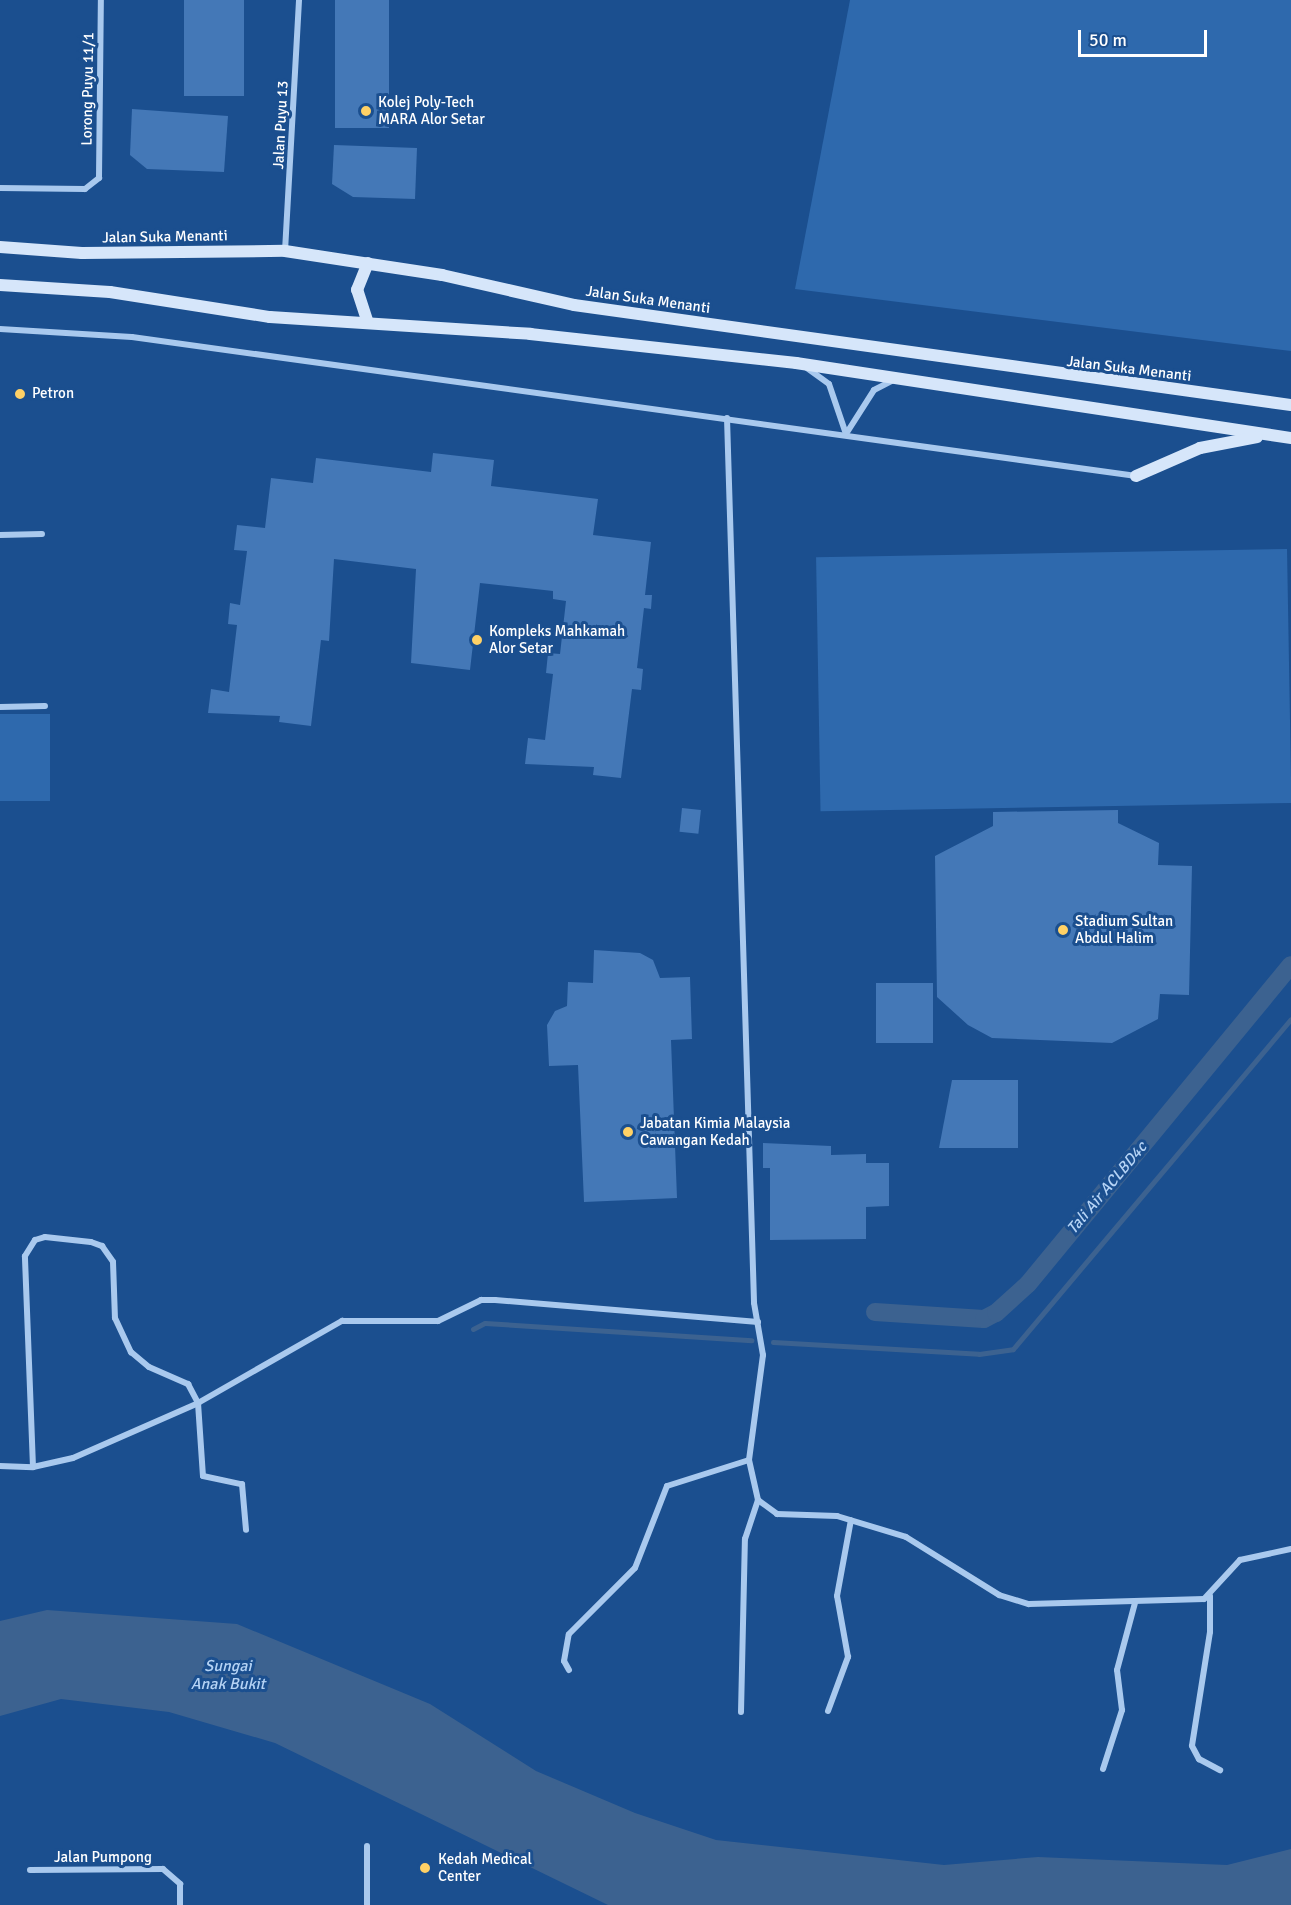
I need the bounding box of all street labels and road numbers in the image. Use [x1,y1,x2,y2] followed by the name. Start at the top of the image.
[78,32,98,146] street label: Lorong Puyu 11/1
[270,80,292,170] street label: Jalan Puyu 13
[102,227,228,247] street label: Jalan Suka Menanti
[585,282,711,318] street label: Jalan Suka Menanti
[1066,352,1192,386] street label: Jalan Suka Menanti
[54,1849,152,1867] street label: Jalan Pumpong

